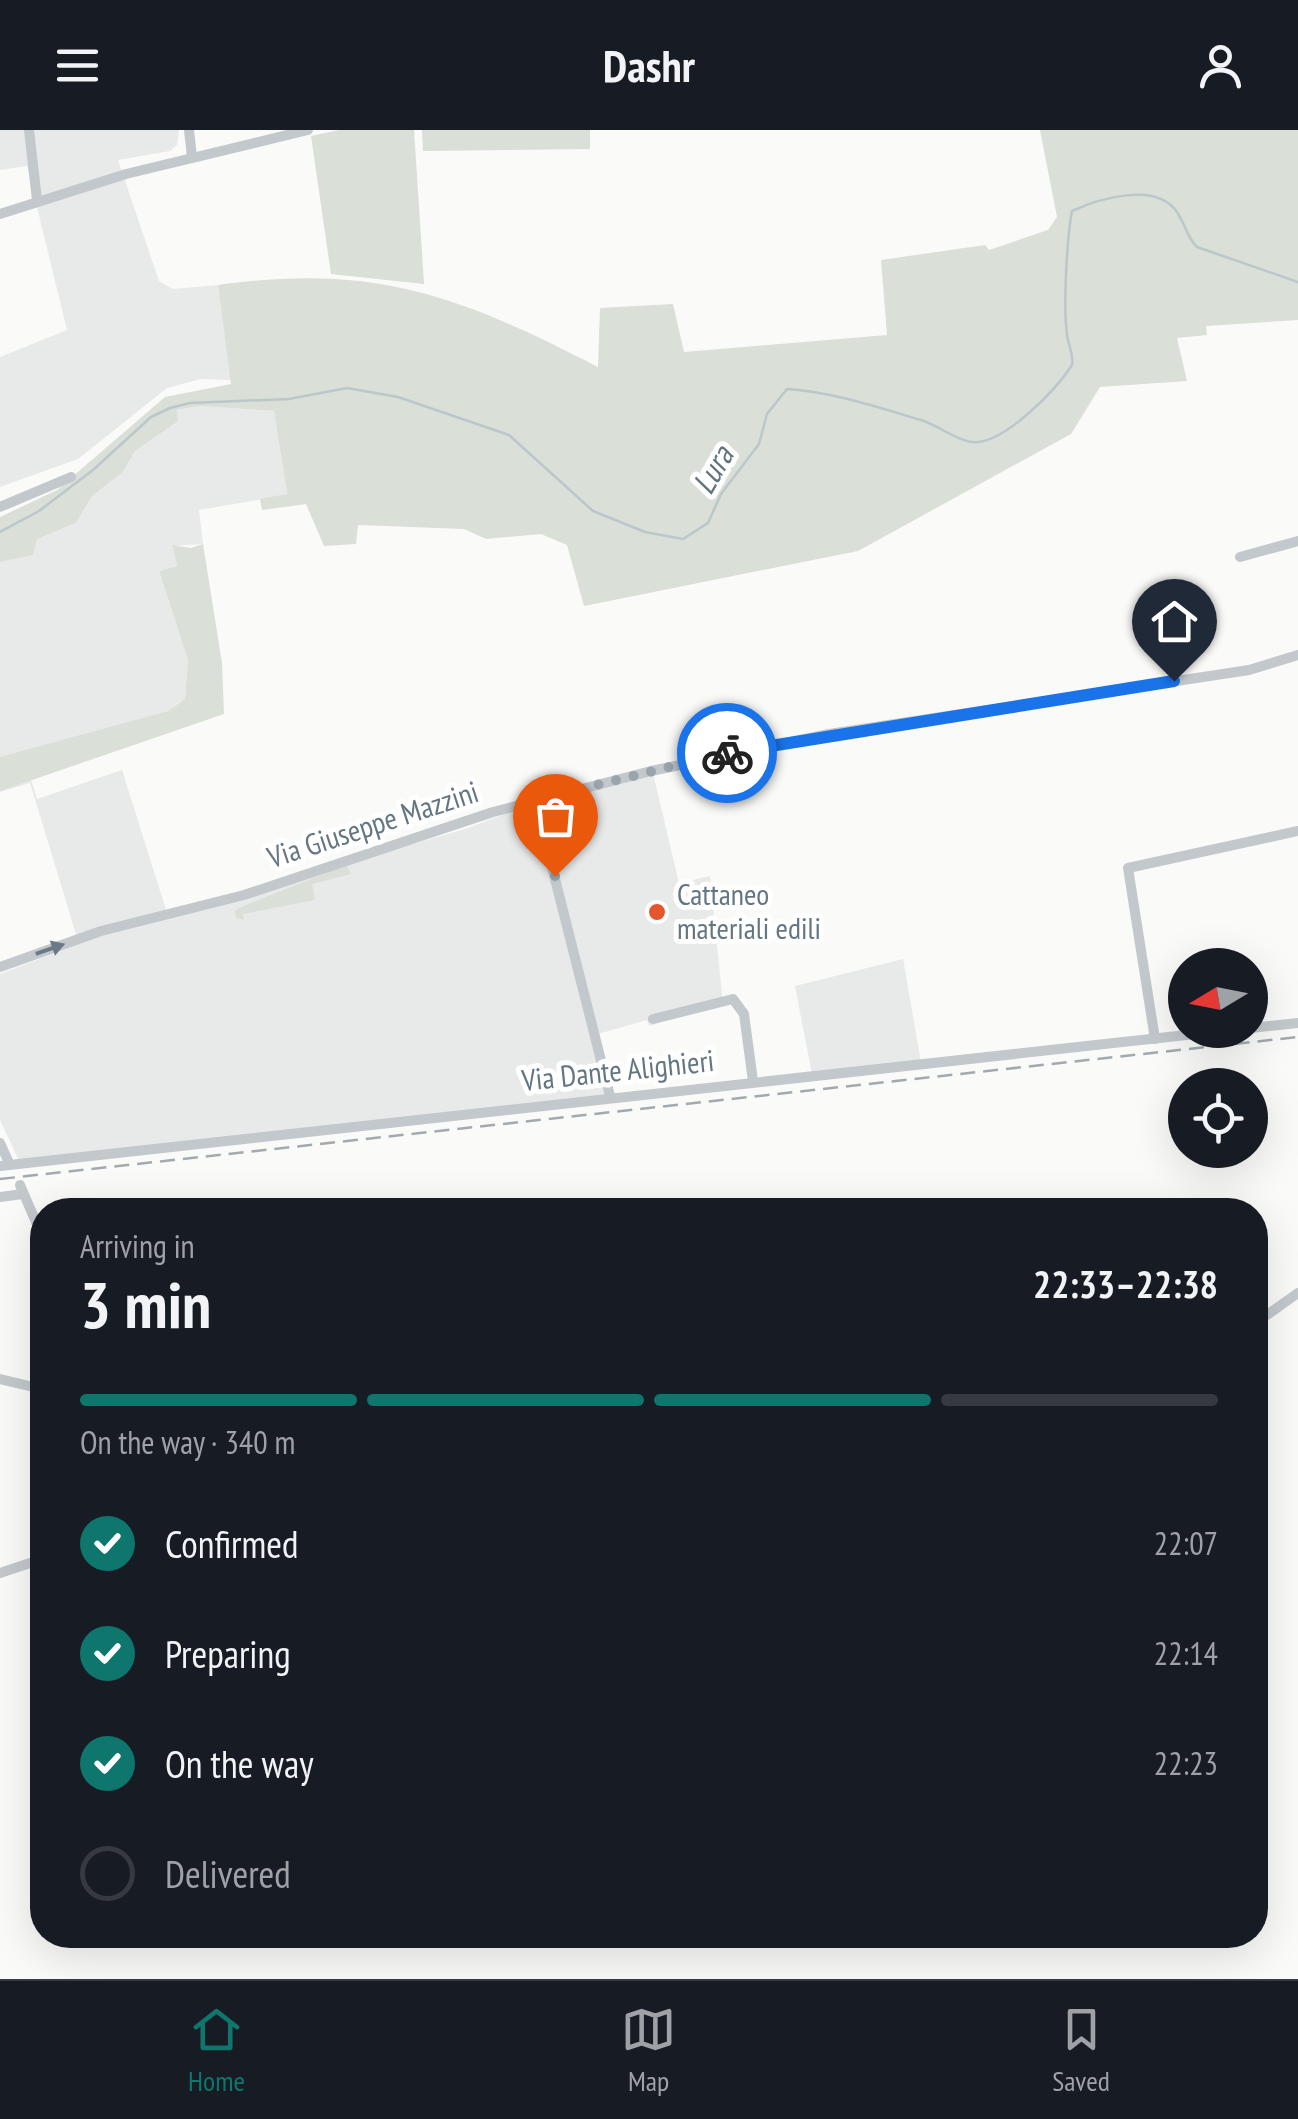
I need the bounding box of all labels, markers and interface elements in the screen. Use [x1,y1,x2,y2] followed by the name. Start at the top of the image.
[603,36,695,94] text: Dashr
[50,38,105,93] icon: menu
[1193,38,1248,93] icon: person
[682,436,743,501] water label: Lura
[1132,579,1217,682] pin
[1147,594,1202,649] icon: home
[677,703,777,803] courier
[700,726,755,781] icon: bike
[261,771,483,876] street label: Via Giuseppe Mazzini
[513,774,598,877] pin
[528,789,583,844] icon: bag
[677,874,821,947] place label: Cattaneo materiali edili
[646,901,668,923] marker: Cattaneo materiali edili
[36,941,66,956] one-way arrow
[1168,948,1268,1048] north arrow
[1168,948,1268,1168] map controls
[519,1040,716,1099] street label: Via Dante Alighieri
[1168,1068,1268,1168] button: locate
[80,1225,195,1267] text: Arriving in
[1033,1259,1218,1308] text: 22:33–22:38
[80,1262,211,1346] text: 3 min
[80,1421,295,1463] text: On the way · 340 m
[80,1516,135,1571] icon: check
[165,1519,298,1568] text: Confirmed
[1154,1522,1218,1564] text: 22:07
[80,1626,135,1681] icon: check
[165,1629,291,1678] text: Preparing
[1154,1632,1218,1674] text: 22:14
[80,1736,135,1791] icon: check
[165,1739,313,1788] text: On the way
[1154,1742,1218,1784] text: 22:23
[165,1849,291,1898] text: Delivered
[188,2002,245,2099] tab: Home
[621,2002,676,2099] tab: Map
[1052,2002,1110,2099] tab: Saved

